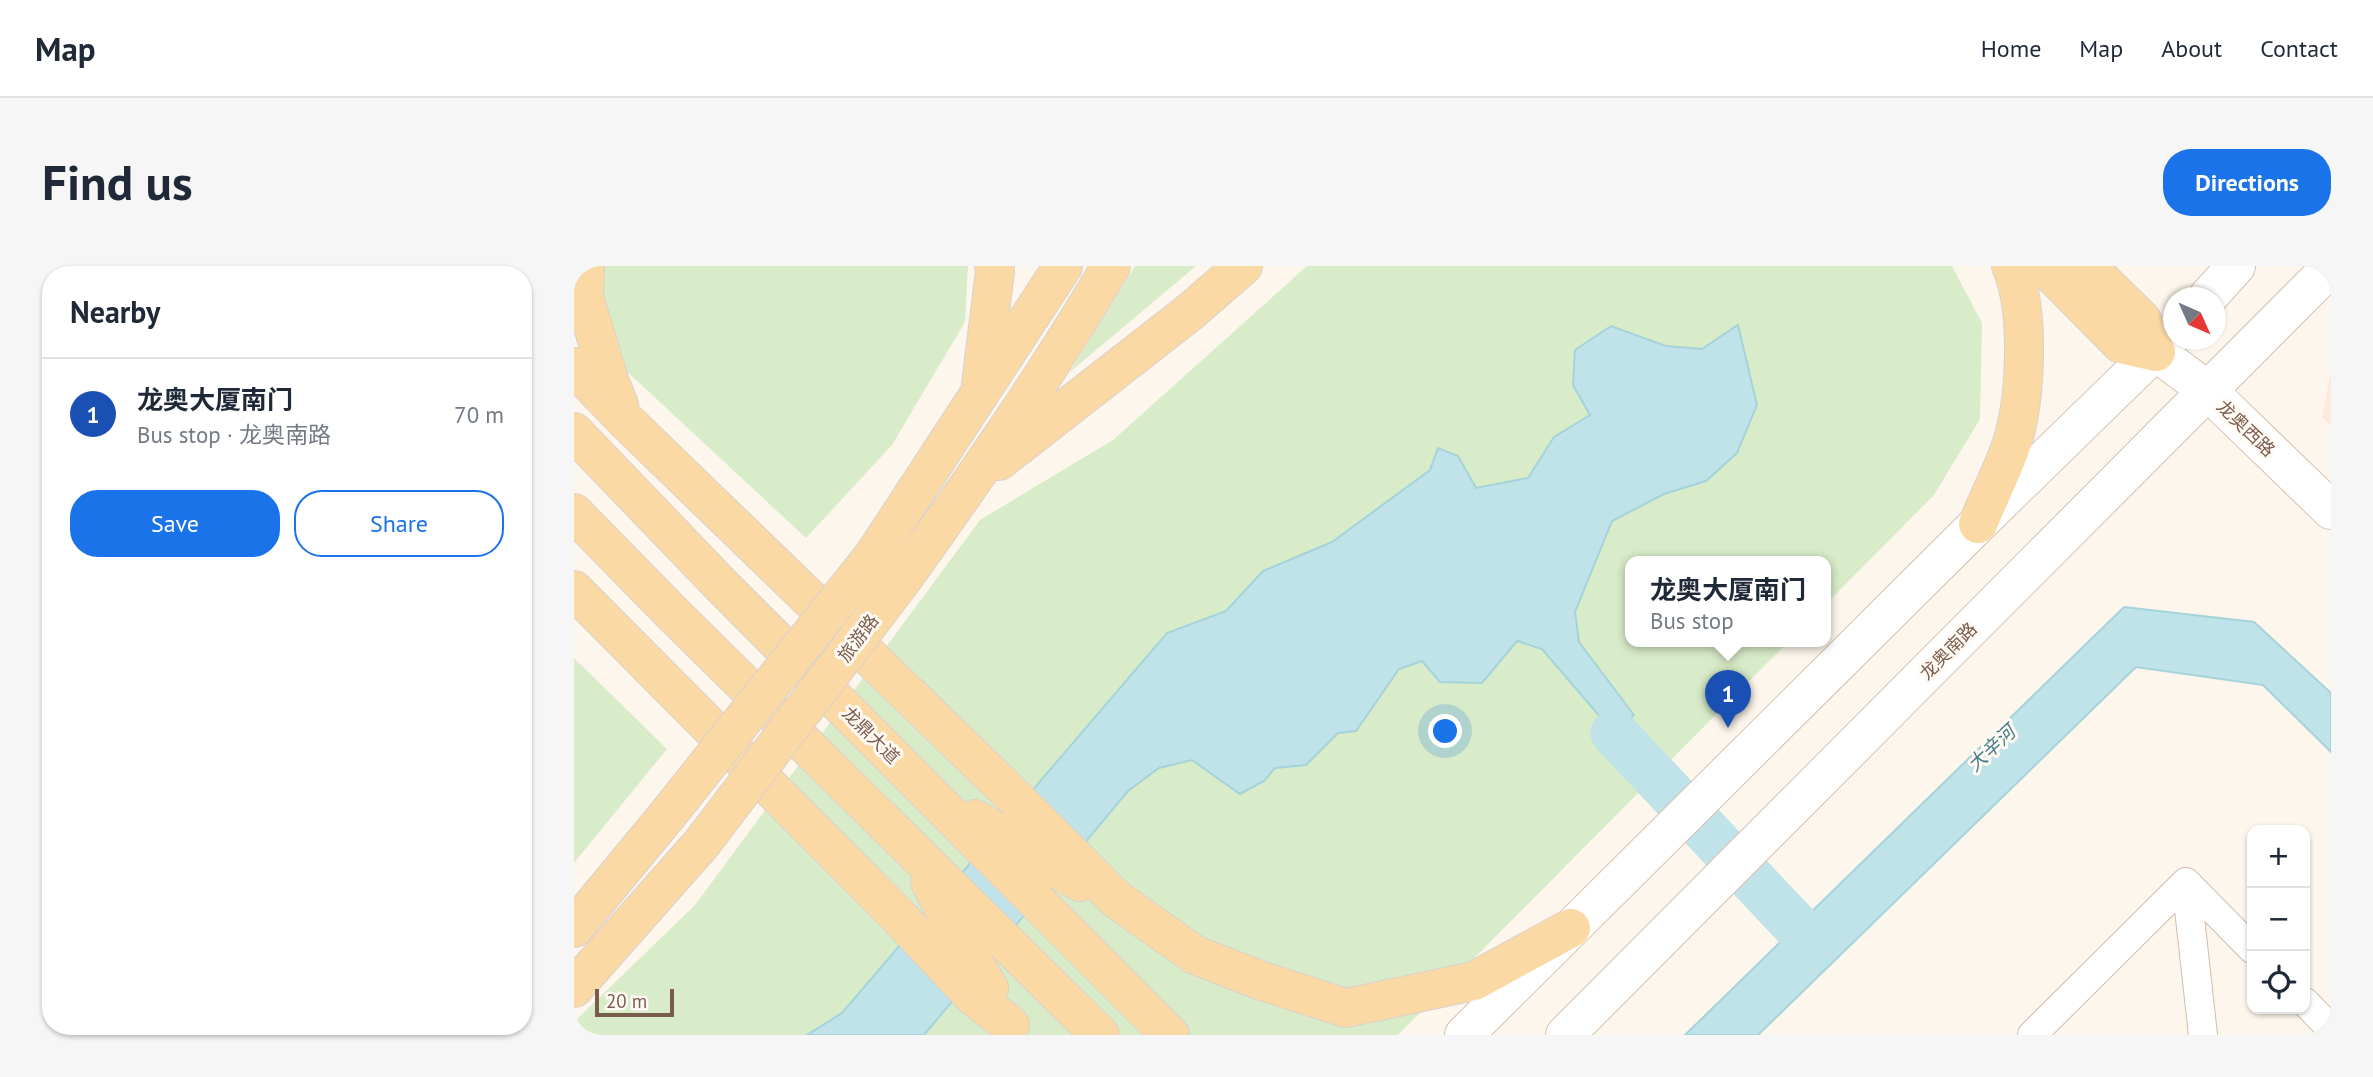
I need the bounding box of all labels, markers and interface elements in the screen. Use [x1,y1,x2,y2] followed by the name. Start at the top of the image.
[35,27,96,70] text: Map
[1981,33,2041,64] text: Home
[2079,33,2123,64] text: Map
[2161,33,2222,64] text: About
[2260,33,2338,64] text: Contact
[2163,149,2331,216] button: Directions
[42,150,193,214] text: Find us
[2163,287,2226,350] north arrow
[70,292,160,331] text: Nearby
[137,383,293,416] text: 龙奥大厦南门
[2212,395,2280,461] street label: 龙奥西路
[86,400,100,429] text: 1
[454,400,504,429] text: 70 m
[137,420,331,449] text: Bus stop · 龙奥南路
[70,490,280,557] button: Save
[294,490,504,557] button: Share
[1625,556,1831,647] popup
[1650,573,1806,606] text: 龙奥大厦南门
[1650,606,1734,635] text: Bus stop
[833,610,883,666] street label: 旅游路
[1914,617,1982,685] street label: 龙奥南路
[1705,670,1751,728] pin: 1
[837,701,905,769] street label: 龙鼎大道
[1428,714,1462,748] your location
[1962,717,2023,776] water label: 大辛河
[2247,825,2310,1014] map controls
[2247,825,2310,888] button: +
[2247,888,2310,951] button: −
[2247,951,2310,1014] button: locate
[595,986,674,1018] scale bar
[606,989,647,1013] text: 20 m

